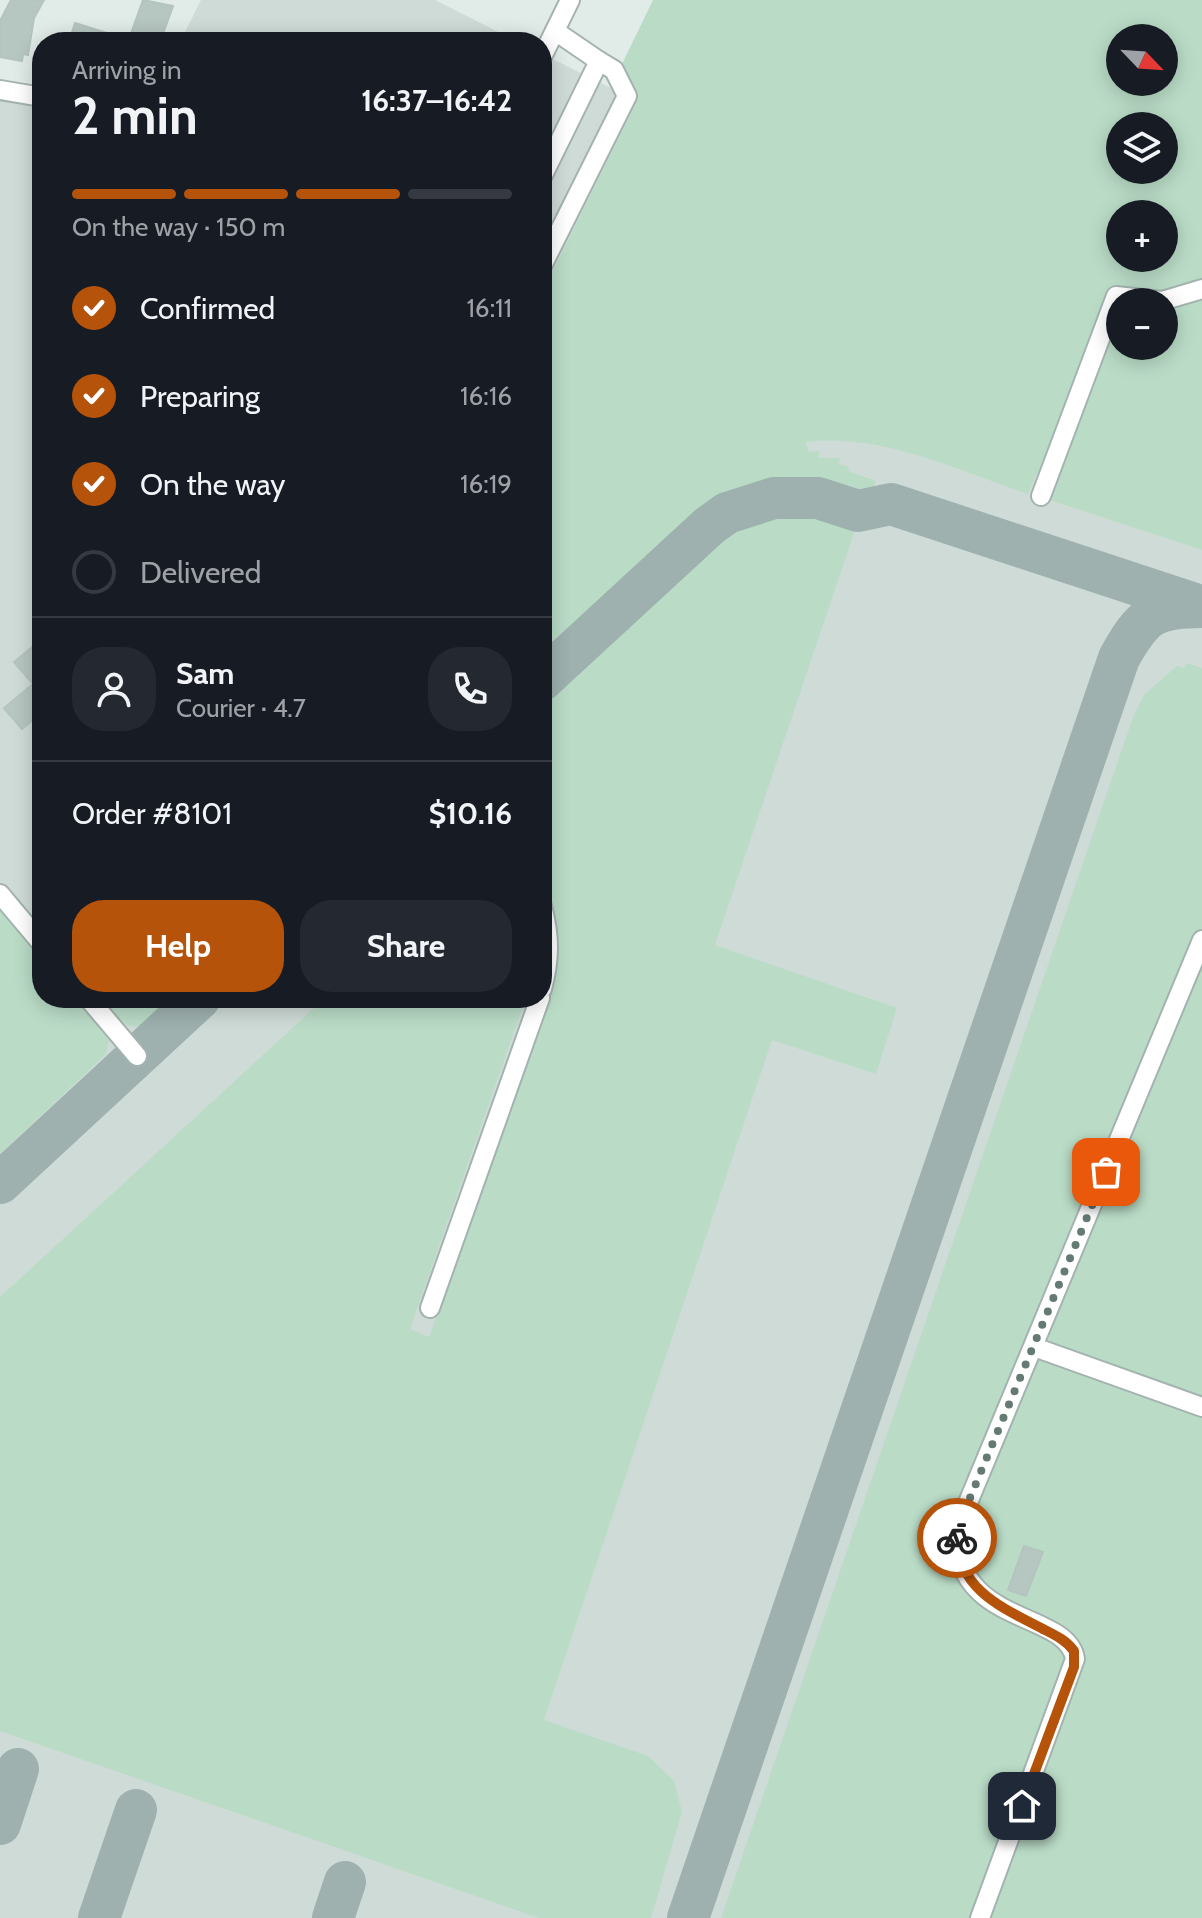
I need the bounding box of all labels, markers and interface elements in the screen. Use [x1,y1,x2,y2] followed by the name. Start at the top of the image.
[1106,24,1178,96] north arrow
[1106,24,1178,360] map controls
[72,54,182,86] text: Arriving in
[361,82,512,119] text: 16:37–16:42
[72,84,198,147] text: 2 min
[1106,112,1178,184] button: layers
[1106,200,1178,272] button: +
[72,211,285,243] text: On the way · 150 m
[72,286,116,330] icon: check
[1106,288,1178,360] button: −
[140,290,275,327] text: Confirmed
[466,292,512,324] text: 16:11
[72,374,116,418] icon: check
[140,378,260,415] text: Preparing
[460,380,512,412] text: 16:16
[72,462,116,506] icon: check
[140,466,285,503] text: On the way
[460,468,512,500] text: 16:19
[140,554,261,591] text: Delivered
[72,647,156,731] button: person
[428,647,512,731] button: phone
[176,655,234,692] text: Sam
[176,692,306,724] text: Courier · 4.7
[72,795,232,832] text: Order #8101
[429,795,512,832] text: $10.16
[72,900,284,992] button: Help
[300,900,512,992] button: Share
[1072,1138,1140,1206] pin
[1084,1150,1128,1194] icon: bag
[917,1498,997,1578] courier
[935,1516,979,1560] icon: bike
[988,1772,1056,1840] pin
[1000,1784,1044,1828] icon: home

